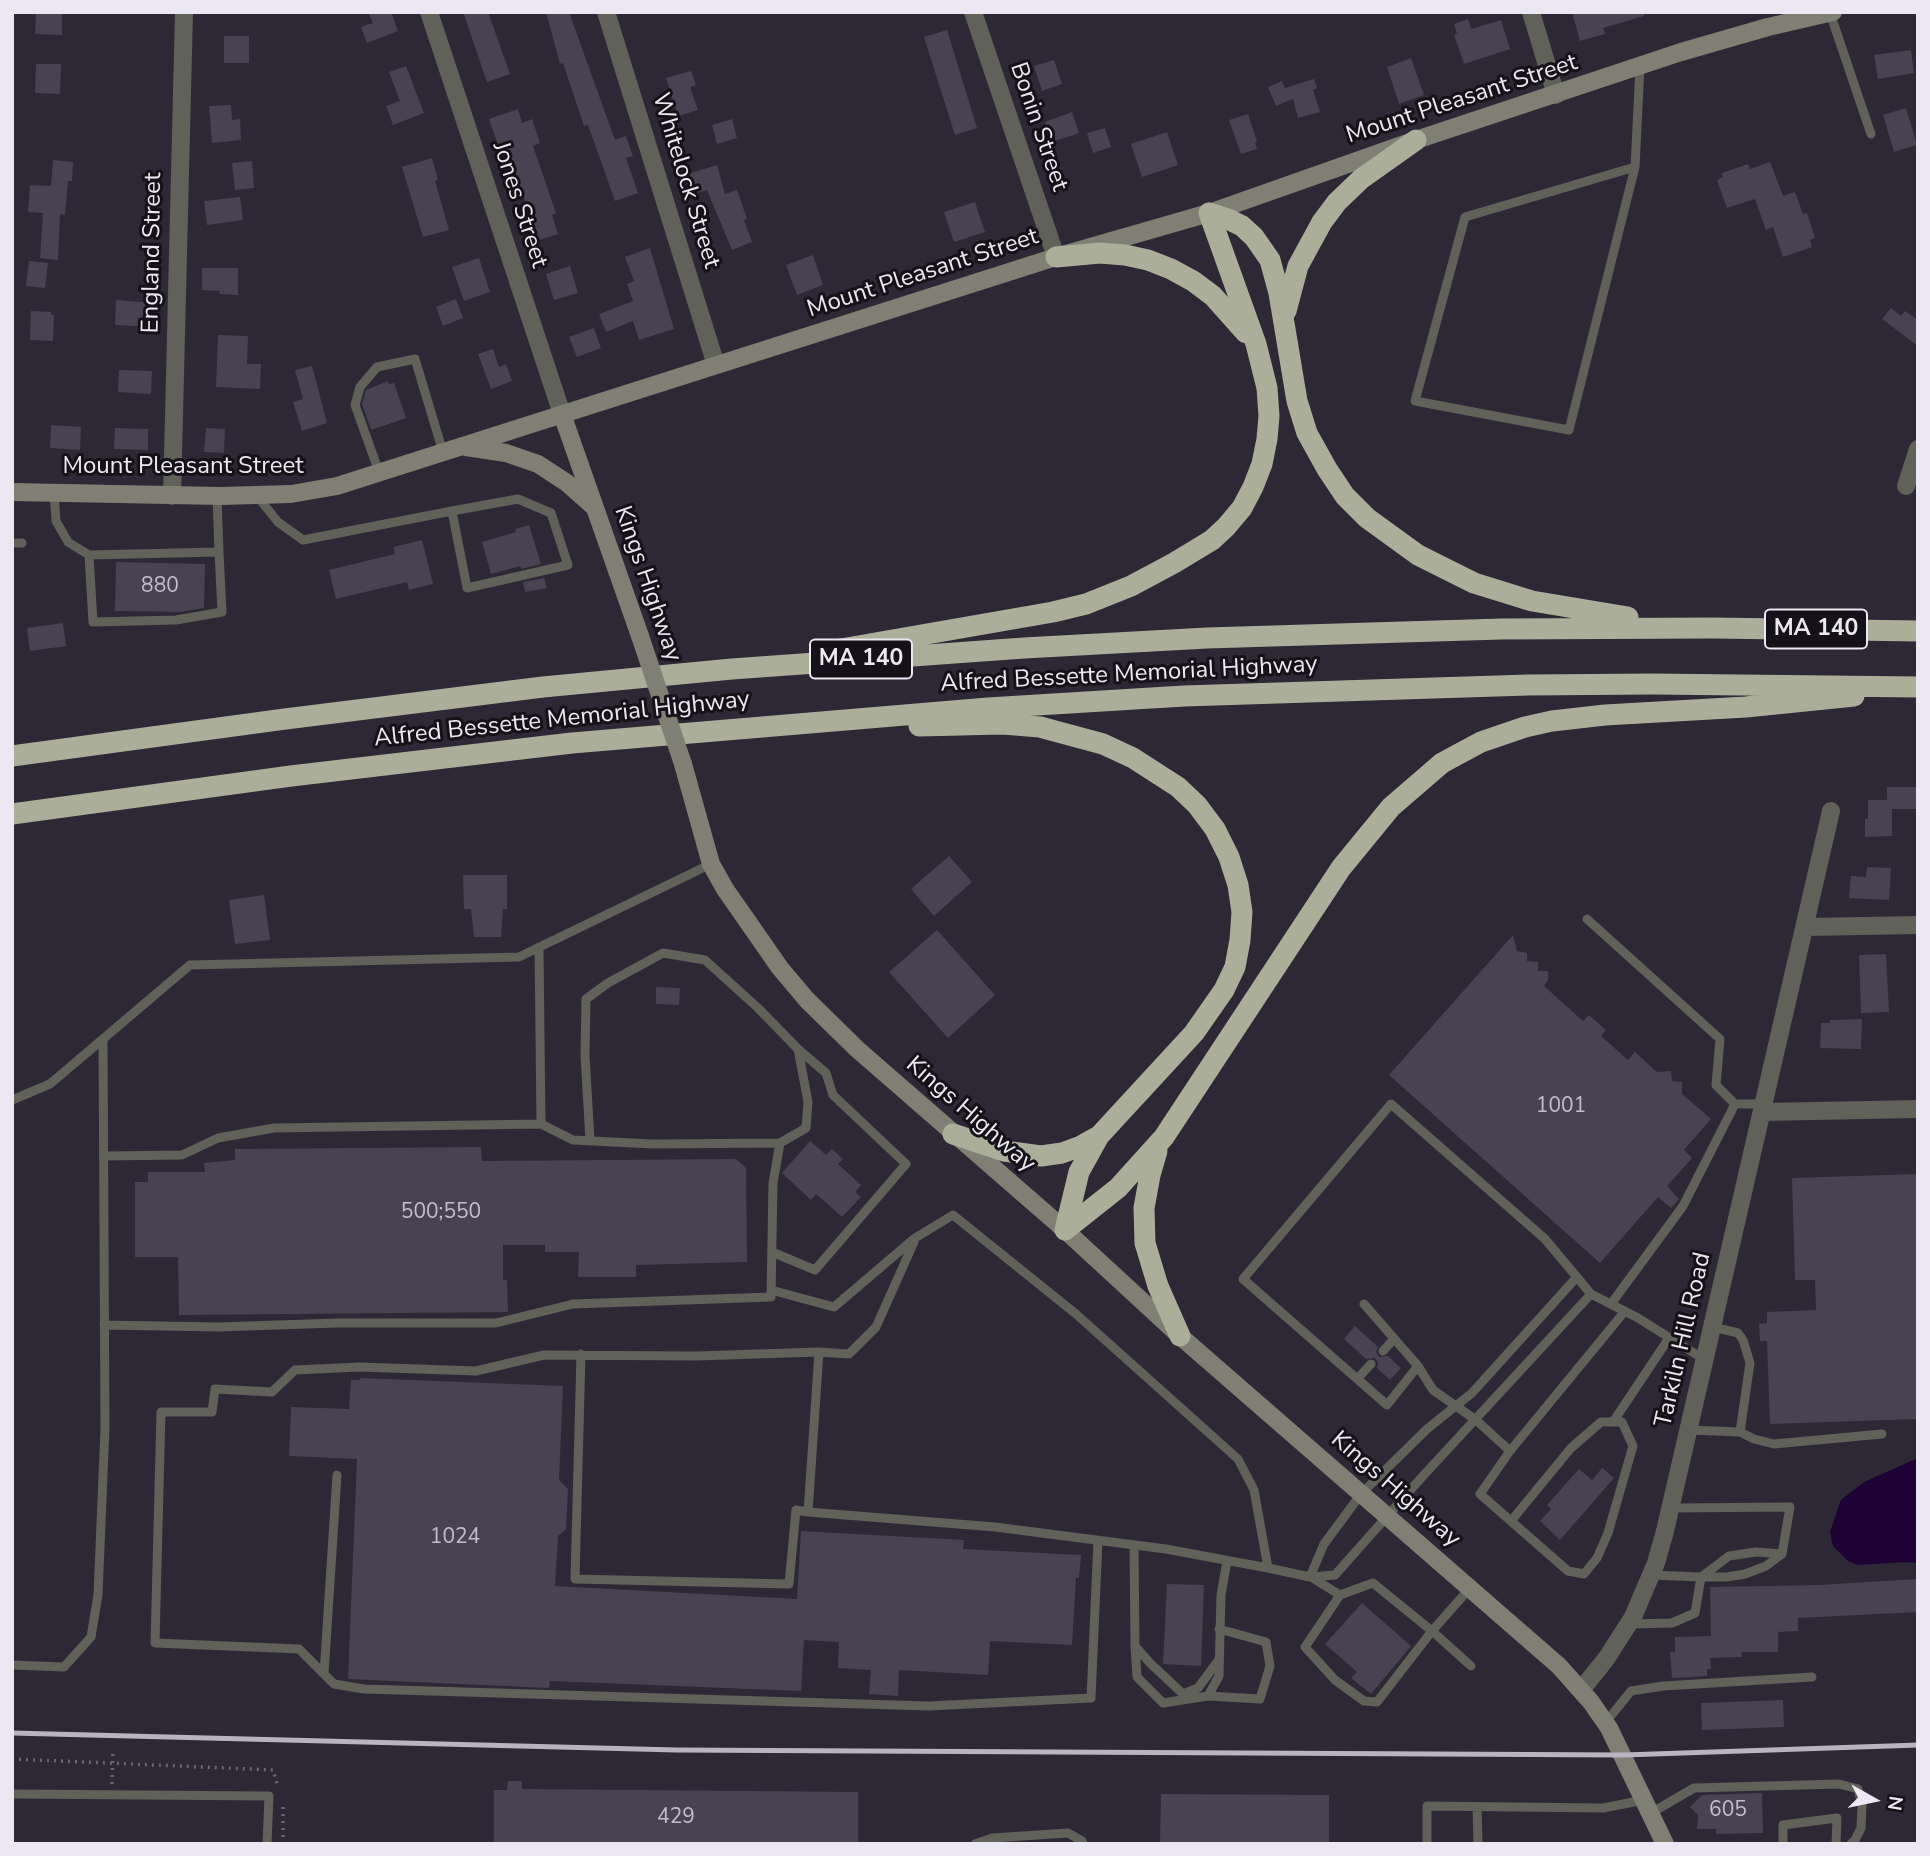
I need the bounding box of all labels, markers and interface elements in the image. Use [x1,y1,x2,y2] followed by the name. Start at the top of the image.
[1343,49,1581,151] street label: Mount Pleasant Street
[1003,59,1073,195] street label: Bonin Street
[645,90,725,272] street label: Whitelock Street
[485,138,553,272] street label: Jones Street
[137,172,169,334] street label: England Street
[804,223,1042,325] street label: Mount Pleasant Street
[62,453,304,481] street label: Mount Pleasant Street
[607,503,687,665] street label: Kings Highway
[141,574,179,600] house number: 880
[1765,610,1867,649] road number: MA 140
[810,639,912,678] road number: MA 140
[940,651,1318,699] street label: Alfred Bessette Memorial Highway
[373,686,751,754] street label: Alfred Bessette Memorial Highway
[899,1051,1041,1179] street label: Kings Highway
[1536,1094,1586,1120] house number: 1001
[401,1200,481,1226] house number: 500;550
[1650,1250,1718,1430] street label: Tarkiln Hill Road
[1324,1426,1466,1554] street label: Kings Highway
[430,1525,480,1551] house number: 1024
[1839,1765,1909,1835] north arrow
[1881,1794,1909,1812] text: N
[1709,1798,1747,1824] house number: 605
[657,1805,695,1831] house number: 429

